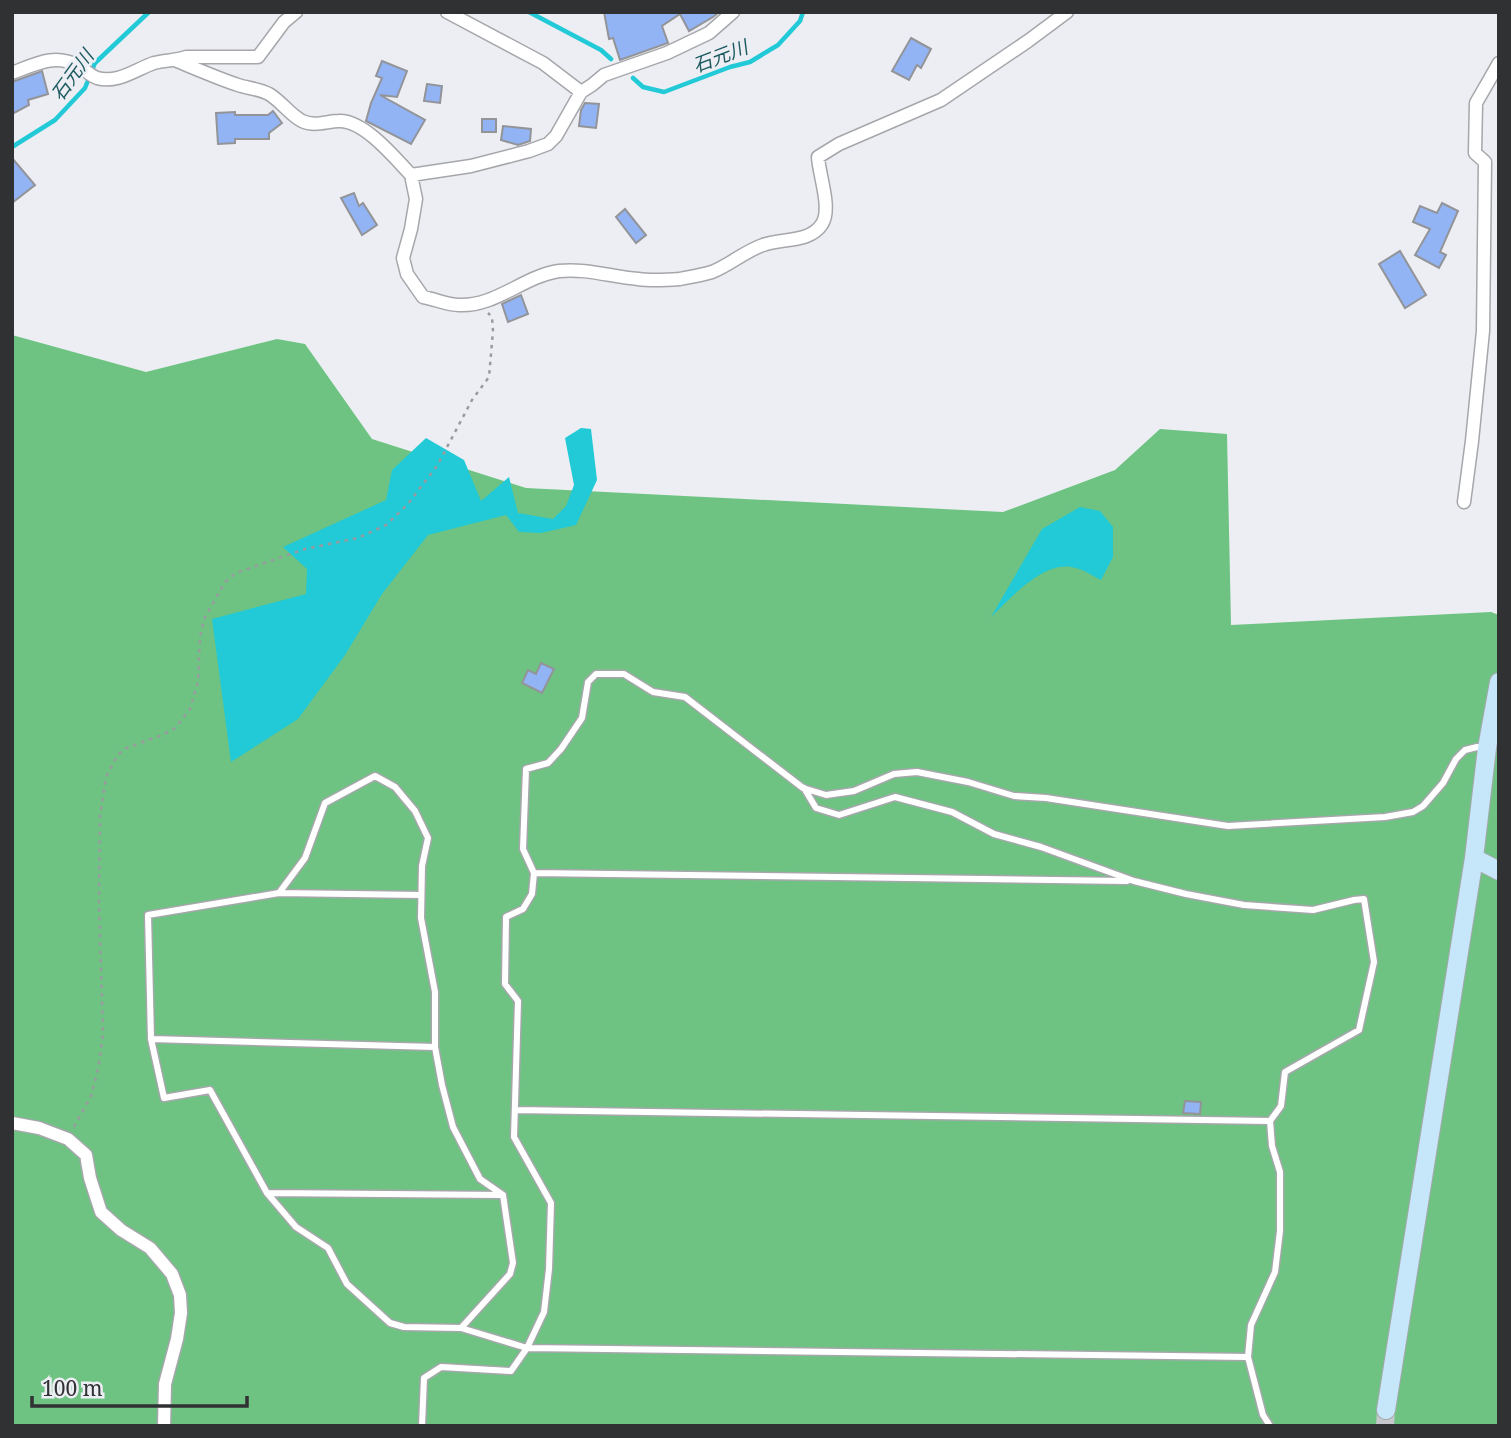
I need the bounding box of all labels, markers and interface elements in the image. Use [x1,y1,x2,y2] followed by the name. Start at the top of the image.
[689,33,753,78] water label: 石元川
[45,43,100,106] water label: 石元川
[32,1364,247,1408] scale bar
[42,1374,103,1402] text: 100 m

